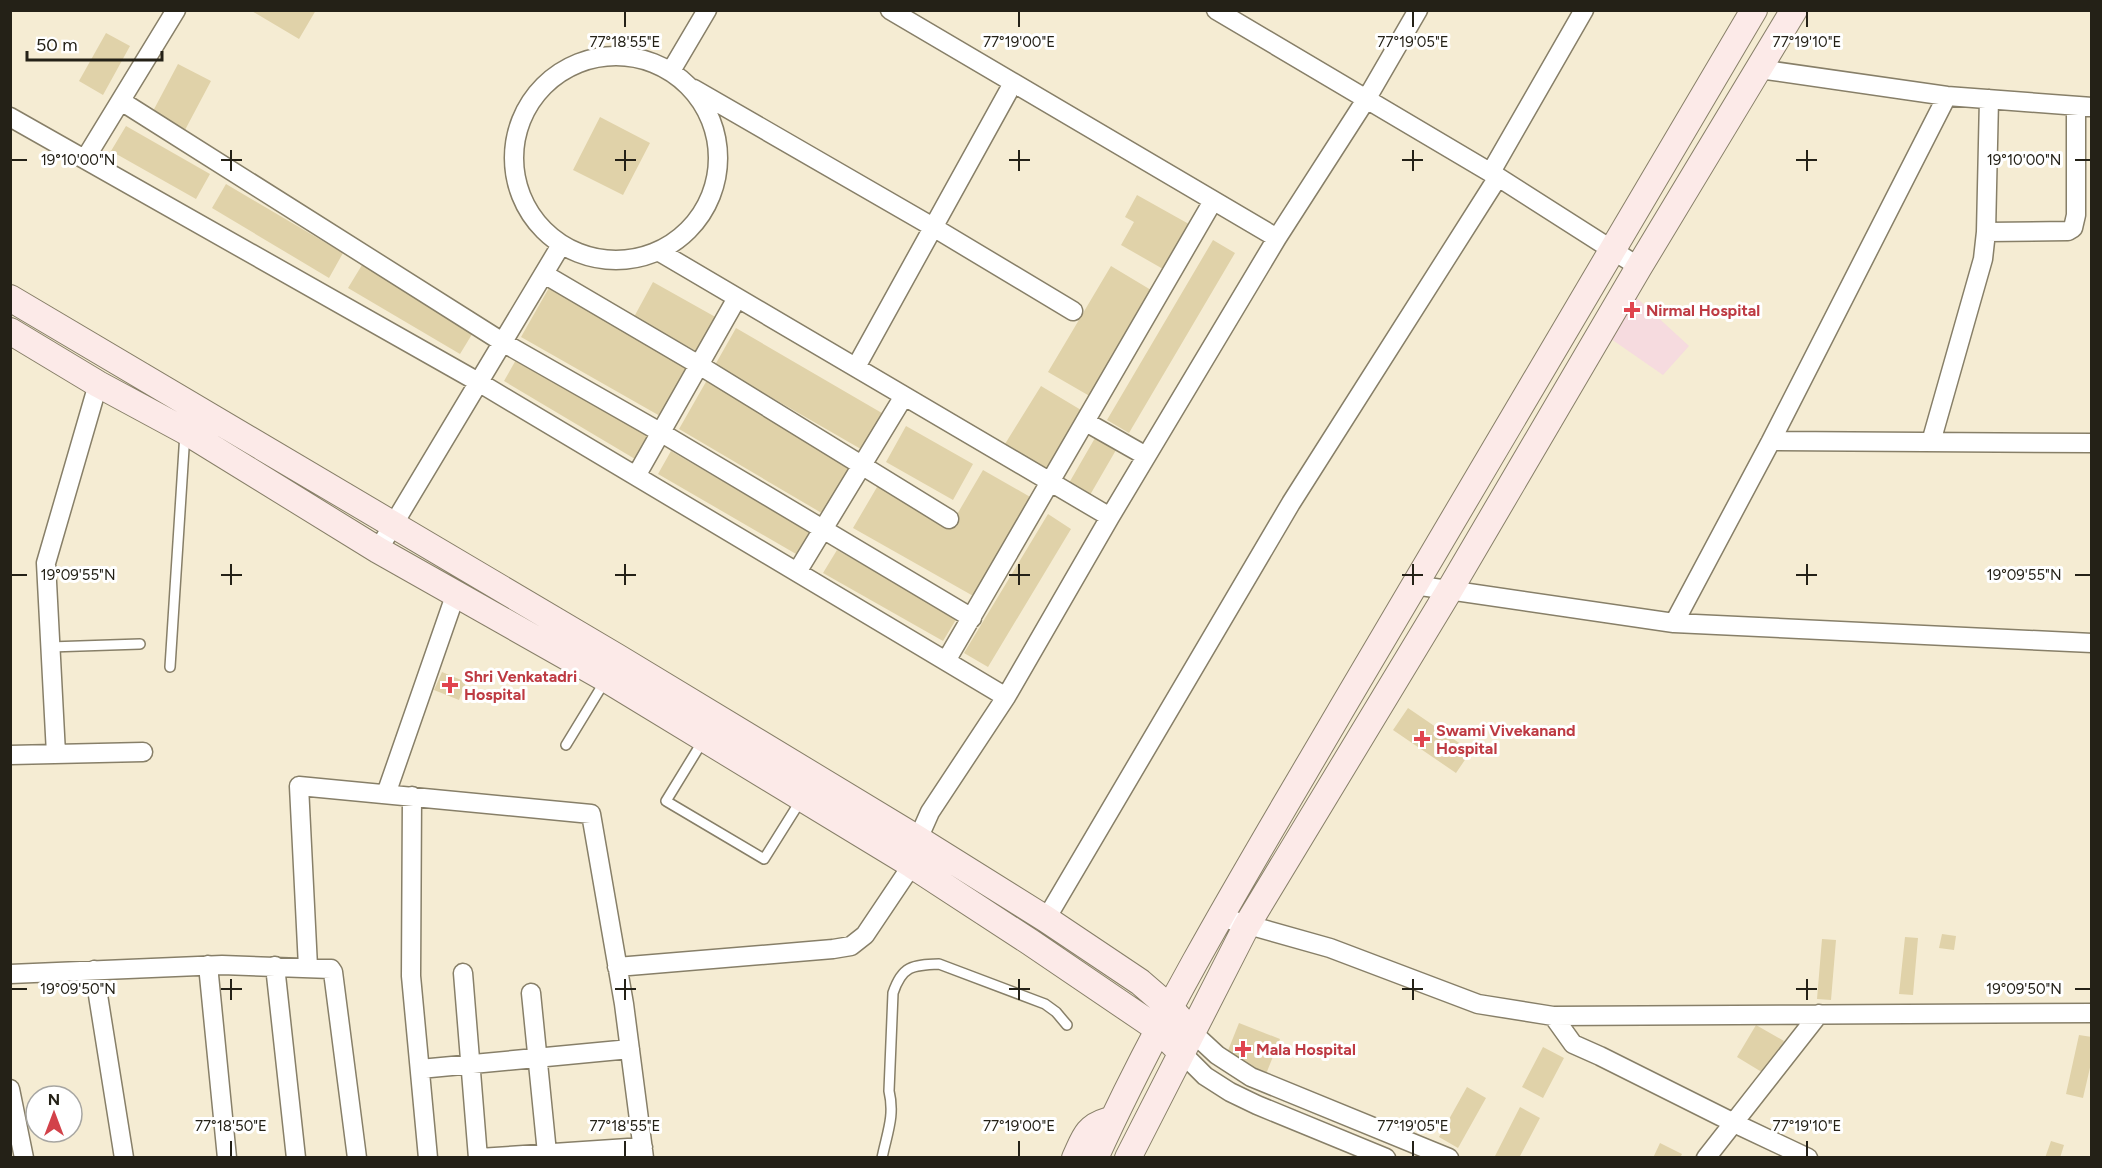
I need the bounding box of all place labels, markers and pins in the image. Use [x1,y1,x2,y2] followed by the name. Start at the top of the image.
[1623,301,1641,319] marker: Nirmal Hospital
[1646,301,1760,320] place label: Nirmal Hospital
[464,667,577,704] place label: Shri Venkatadri Hospital
[441,676,459,694] marker: Shri Venkatadri Hospital
[1436,721,1576,758] place label: Swami Vivekanand Hospital
[1413,730,1431,748] marker: Swami Vivekanand Hospital
[1234,1040,1252,1058] marker: Mala Hospital
[1256,1040,1356,1059] place label: Mala Hospital

